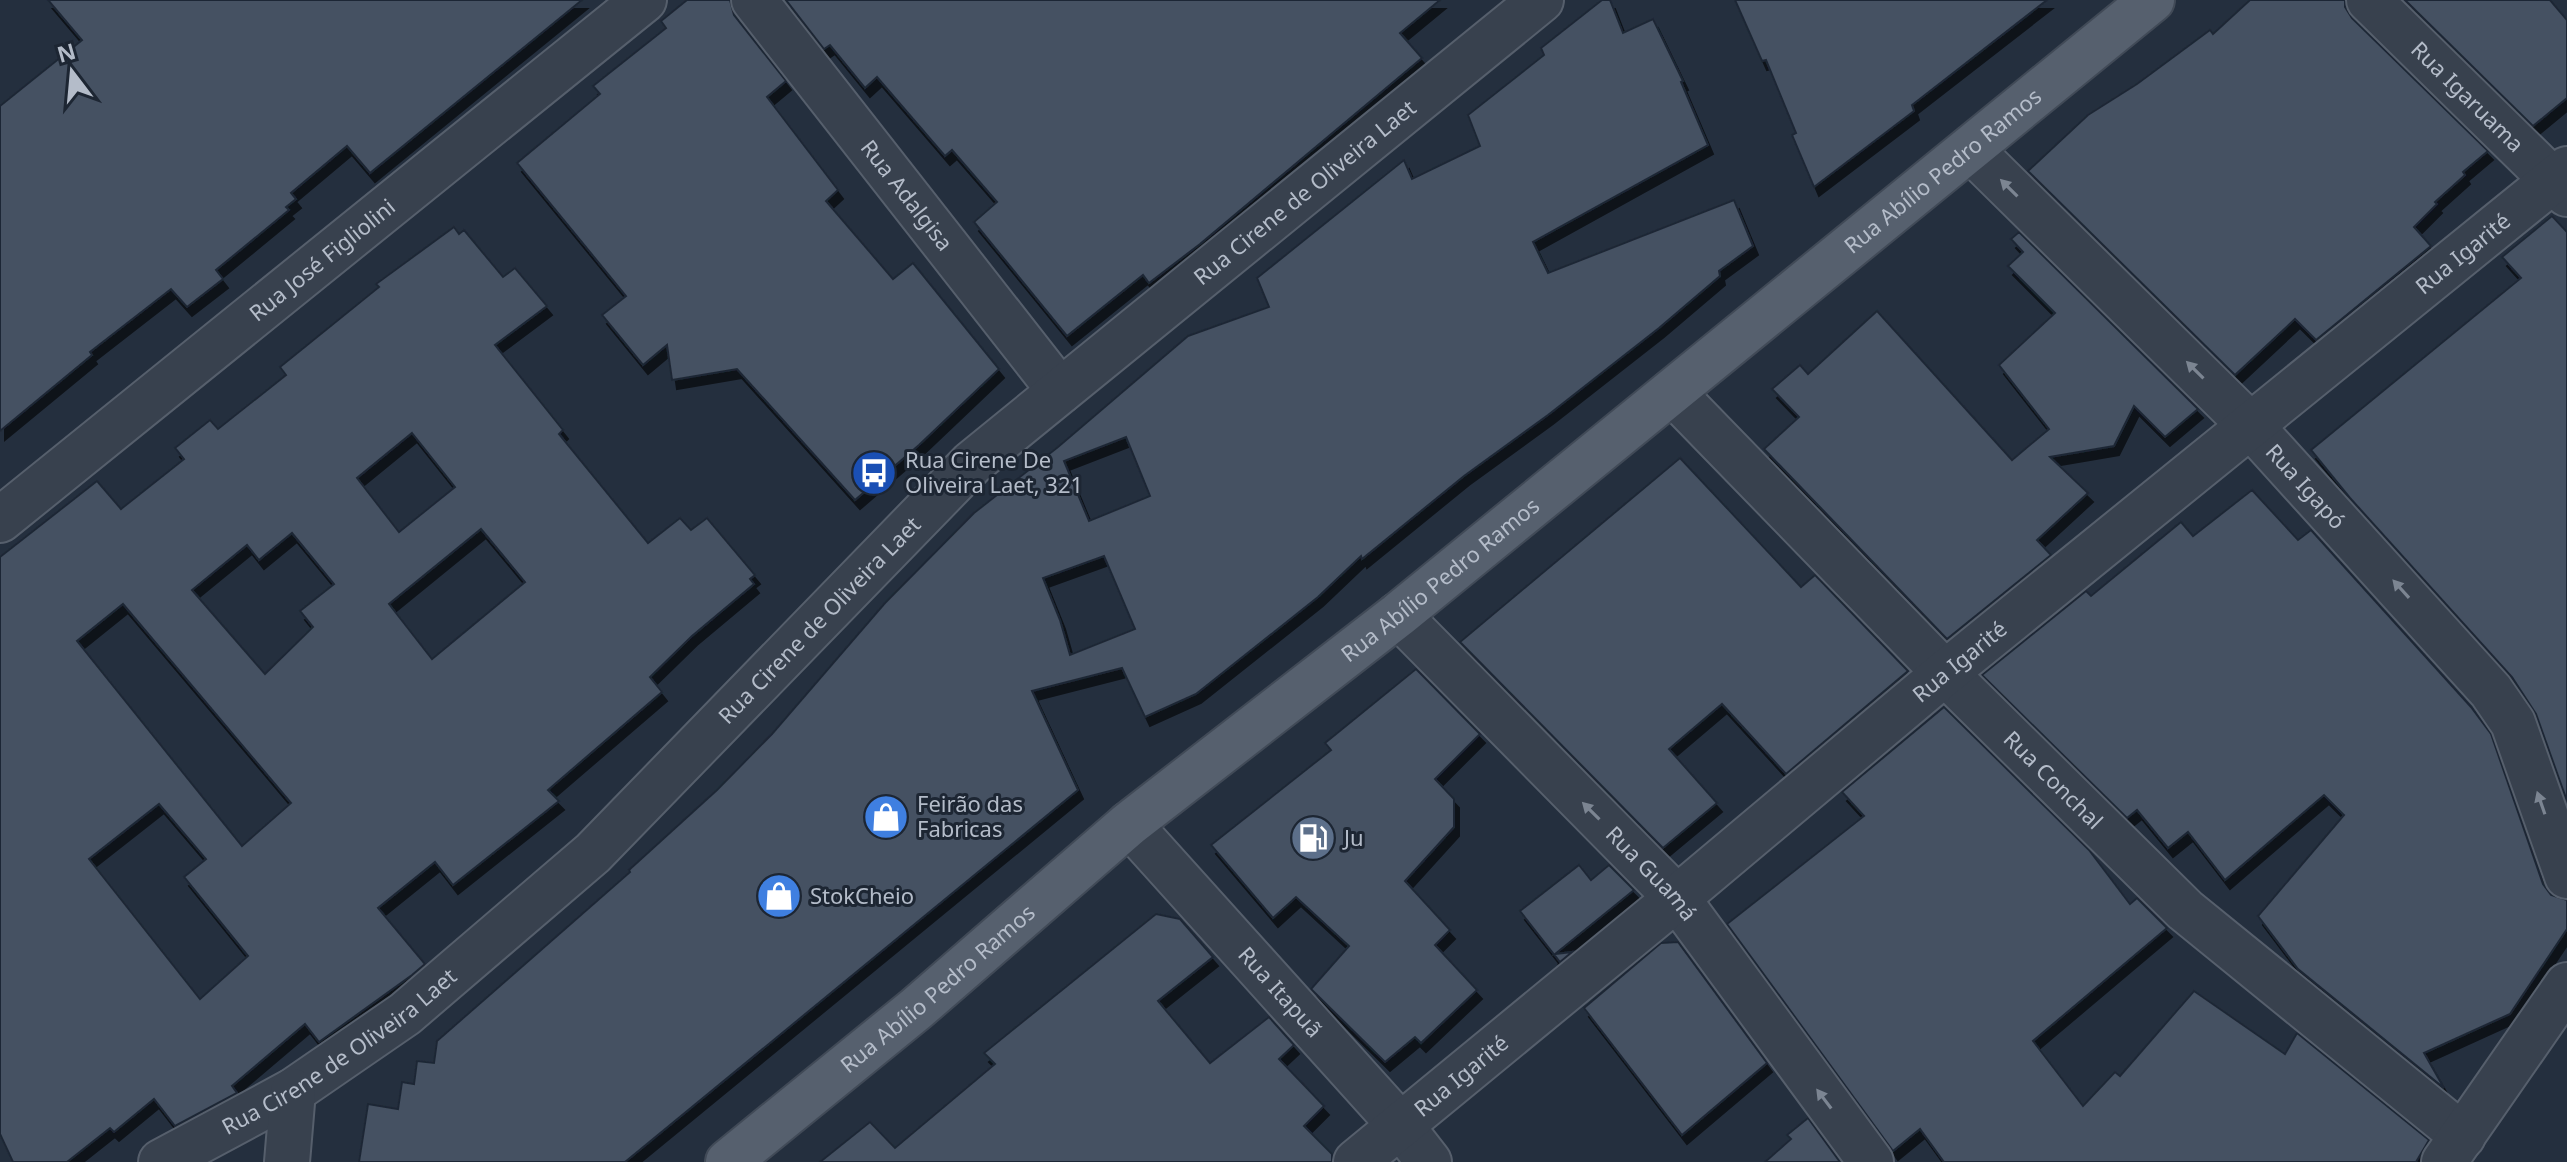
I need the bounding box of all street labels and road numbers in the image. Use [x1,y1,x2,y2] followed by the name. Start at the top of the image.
[2405,34,2531,158] street label: Rua Igaruama
[1837,80,2047,260] street label: Rua Abílio Pedro Ramos
[1187,92,1421,291] street label: Rua Cirene de Oliveira Laet
[855,133,960,256] street label: Rua Adalgisa
[242,191,401,327] street label: Rua José Figliolini
[2408,205,2516,300] street label: Rua Igarité
[2260,437,2353,535] street label: Rua Igapó
[1334,490,1545,668] street label: Rua Abílio Pedro Ramos
[711,509,926,730] street label: Rua Cirene de Oliveira Laet
[1905,613,2012,708] street label: Rua Igarité
[1998,723,2110,835] street label: Rua Conchal
[1600,819,1705,926] street label: Rua Guamá
[833,897,1041,1079] street label: Rua Abílio Pedro Ramos
[1232,939,1330,1043] street label: Rua Itapuã
[216,961,462,1141] street label: Rua Cirene de Oliveira Laet
[1407,1027,1514,1123] street label: Rua Igarité

